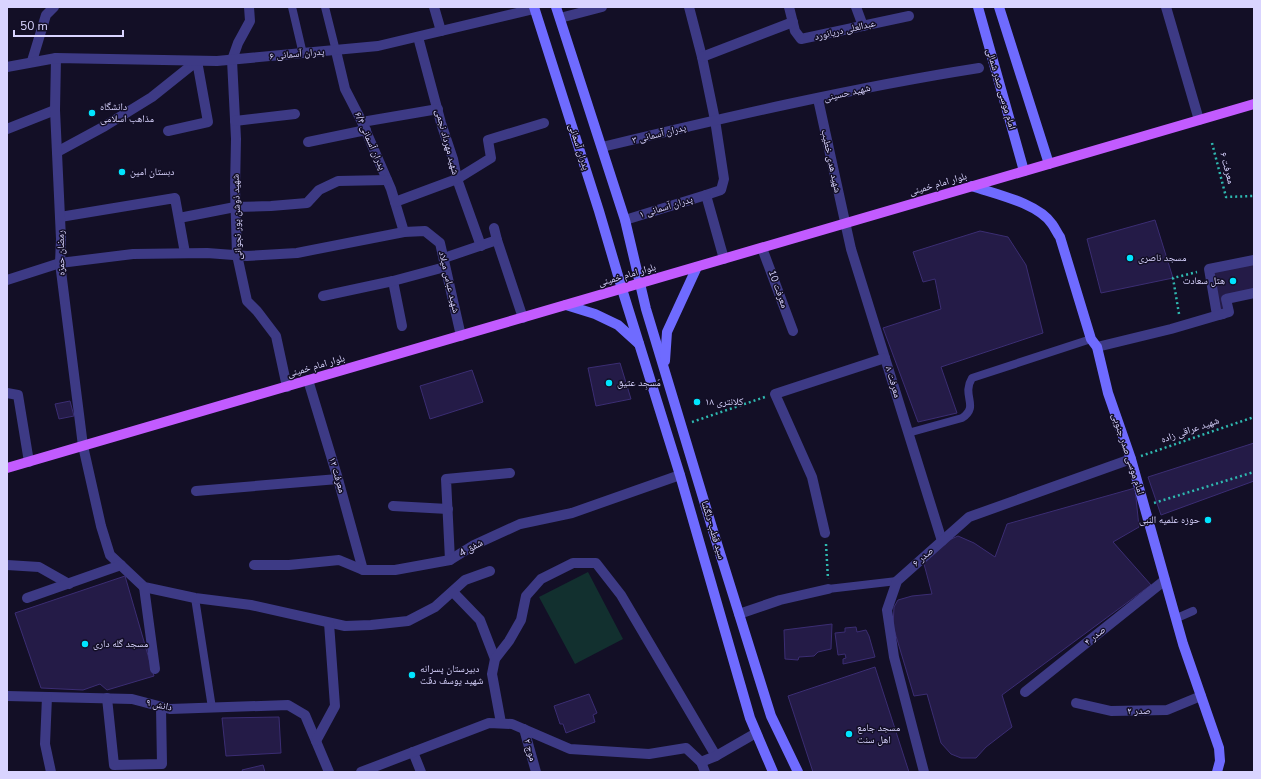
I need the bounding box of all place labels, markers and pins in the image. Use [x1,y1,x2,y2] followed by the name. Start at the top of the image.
[100,100,154,126] place label: دانشگاه مذاهب اسلامی
[87,108,97,118] marker: دانشگاه مذاهب اسلامی
[130,165,174,179] place label: دبستان امین
[117,167,127,177] marker: دبستان امین
[1138,251,1187,265] place label: مسجد ناصری
[1125,253,1135,263] marker: مسجد ناصری
[1183,274,1225,288] place label: هتل سعادت
[1228,276,1238,286] marker: هتل سعادت
[617,376,661,390] place label: مَسجِد عتیق
[604,378,614,388] marker: مَسجِد عتیق
[705,395,743,409] place label: کلانتری ۱۸
[692,397,702,407] marker: کلانتری ۱۸
[1139,513,1201,527] place label: حوزه علمیه النبی
[1203,515,1213,525] marker: حوزه علمیه النبی
[93,637,149,651] place label: مسجد گله داری
[80,639,90,649] marker: مسجد گله داری
[420,662,484,688] place label: دبیرستان پسرانه شهید یوسف دقت
[407,670,417,680] marker: دبیرستان پسرانه شهید یوسف دقت
[857,721,901,747] place label: مسجد جامع اهل سنت
[844,729,854,739] marker: مسجد جامع اهل سنت

